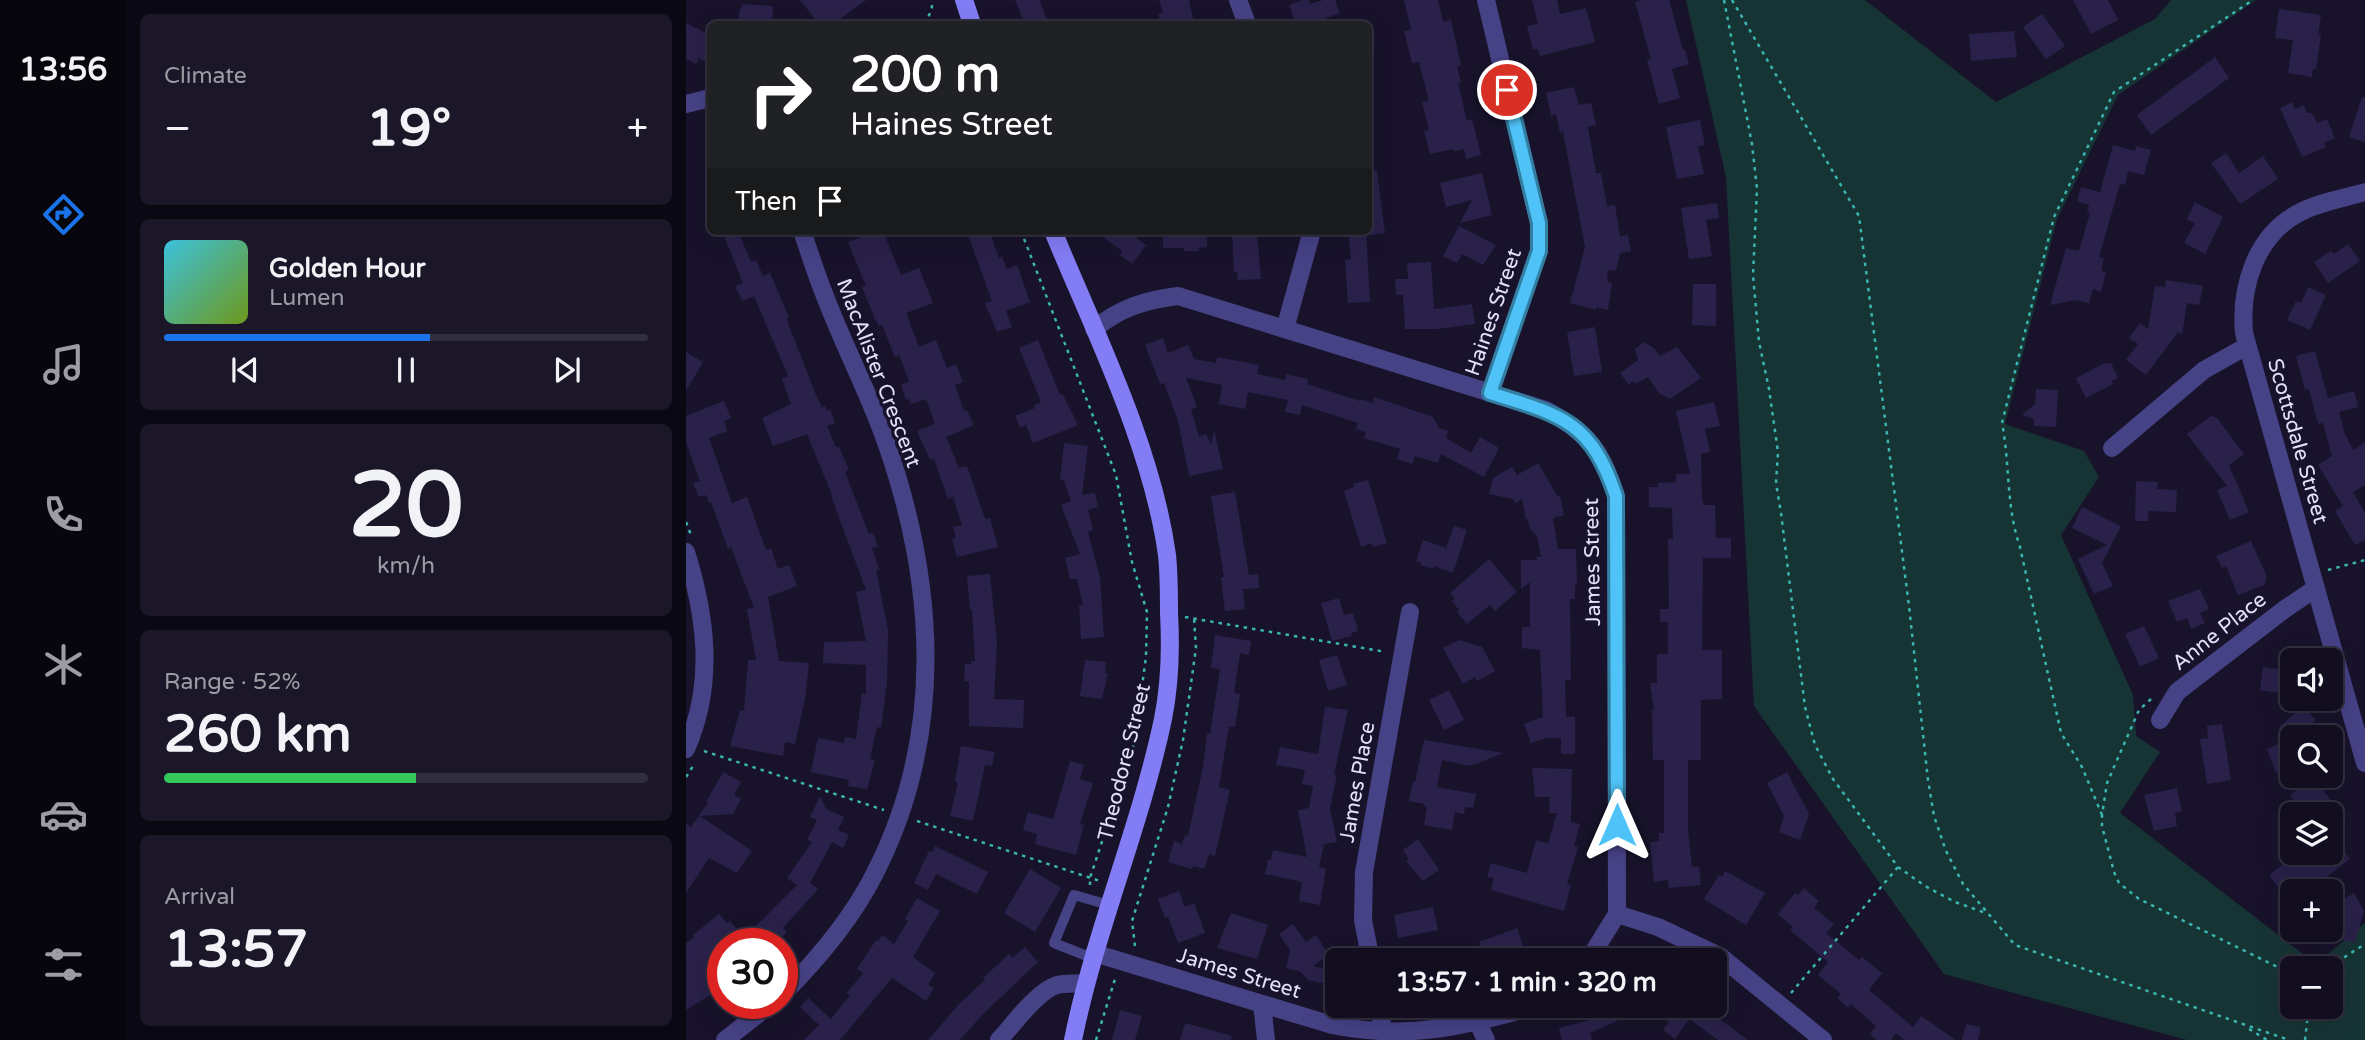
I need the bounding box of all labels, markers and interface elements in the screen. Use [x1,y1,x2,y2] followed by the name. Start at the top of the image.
[850,46,1000,105] text: 200 m
[735,49,826,140] icon: right
[19,51,107,89] text: 13:56
[1477,60,1537,120] pin
[164,62,247,90] text: Climate
[1488,71,1526,109] icon: arrive
[366,97,451,160] text: 19°
[164,106,191,152] text: −
[627,106,648,152] text: +
[850,106,1053,144] text: Haines Street
[811,182,849,220] icon: arrive
[735,186,797,217] text: Then
[39,190,88,239] icon: directions
[1460,245,1527,379] street label: Haines Street
[269,253,426,284] text: Golden Hour
[831,275,926,471] street label: MacAlister Crescent
[269,284,344,312] text: Lumen
[39,340,88,389] icon: music
[226,351,264,389] icon: previous
[387,351,425,389] icon: pause
[548,351,586,389] icon: next
[2262,356,2333,527] street label: Scottsdale Street
[349,451,463,561] text: 20
[39,490,88,539] icon: phone
[1579,498,1606,626] street label: James Street
[377,552,435,580] text: km/h
[2167,587,2271,676] street label: Anne Place
[39,640,88,689] icon: climate
[2280,648,2343,1019] map controls
[2280,648,2343,711] button: sound
[164,668,300,696] text: Range · 52%
[1093,681,1156,843] street label: Theodore Street
[164,703,352,766] text: 260 km
[1335,720,1380,844] street label: James Place
[2280,725,2343,788] button: search
[1580,788,1654,862] position arrow
[39,790,88,839] icon: car
[2280,802,2343,865] button: layers
[2280,879,2343,942] button: +
[164,883,235,911] text: Arrival
[164,918,308,981] text: 13:57
[707,928,798,1019] speed limit sign: 30
[39,940,88,989] icon: filters
[1174,943,1304,1004] street label: James Street
[2280,956,2343,1019] button: −
[1395,967,1657,998] text: 13:57 · 1 min · 320 m

